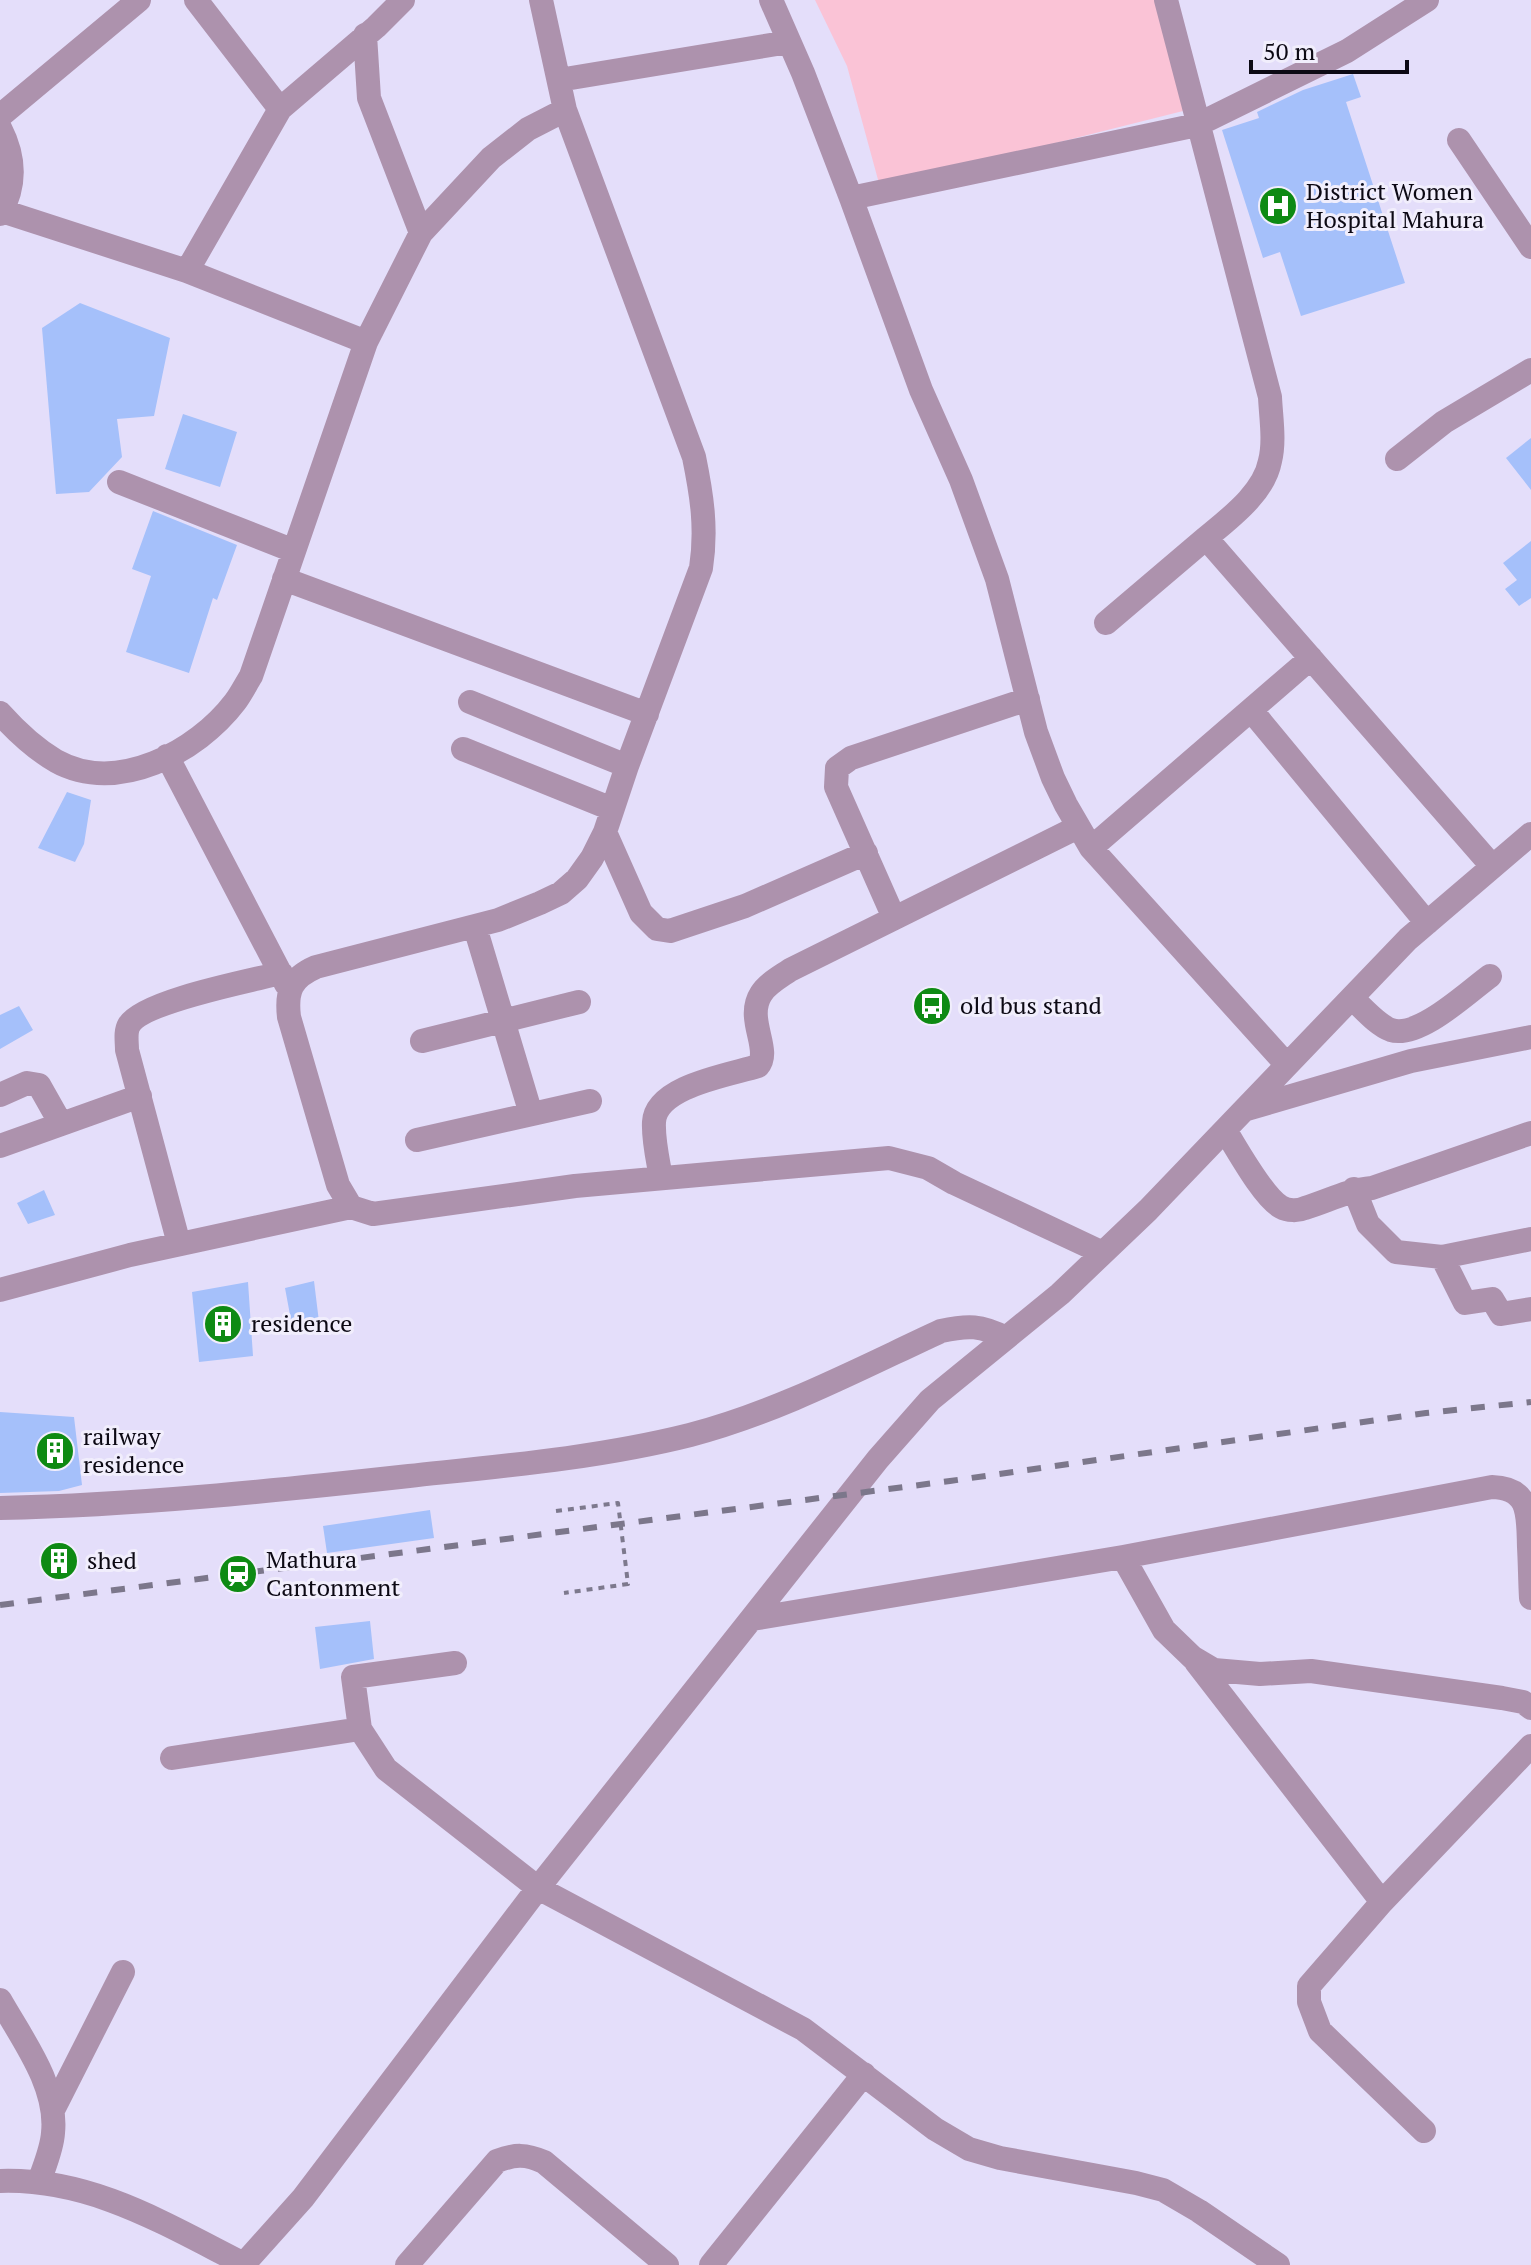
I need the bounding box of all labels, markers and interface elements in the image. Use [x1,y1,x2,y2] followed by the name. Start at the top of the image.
[1251,24,1407,74] scale bar
[1263,35,1315,67] text: 50 m
[1306,175,1484,235] place label: District Women Hospital Mahura
[1257,185,1299,227] hospital icon: District Women Hospital Mahura
[911,985,953,1027] bus stop icon: old bus stand
[960,989,1102,1021] place label: old bus stand
[202,1303,244,1345] building icon: residence
[251,1307,352,1339] place label: residence
[83,1420,184,1480] place label: railway residence
[34,1430,76,1472] building icon: railway residence
[38,1540,80,1582] building icon: shed
[266,1543,400,1603] place label: Mathura Cantonment
[87,1544,137,1576] place label: shed
[217,1553,259,1595] station icon: Mathura Cantonment

